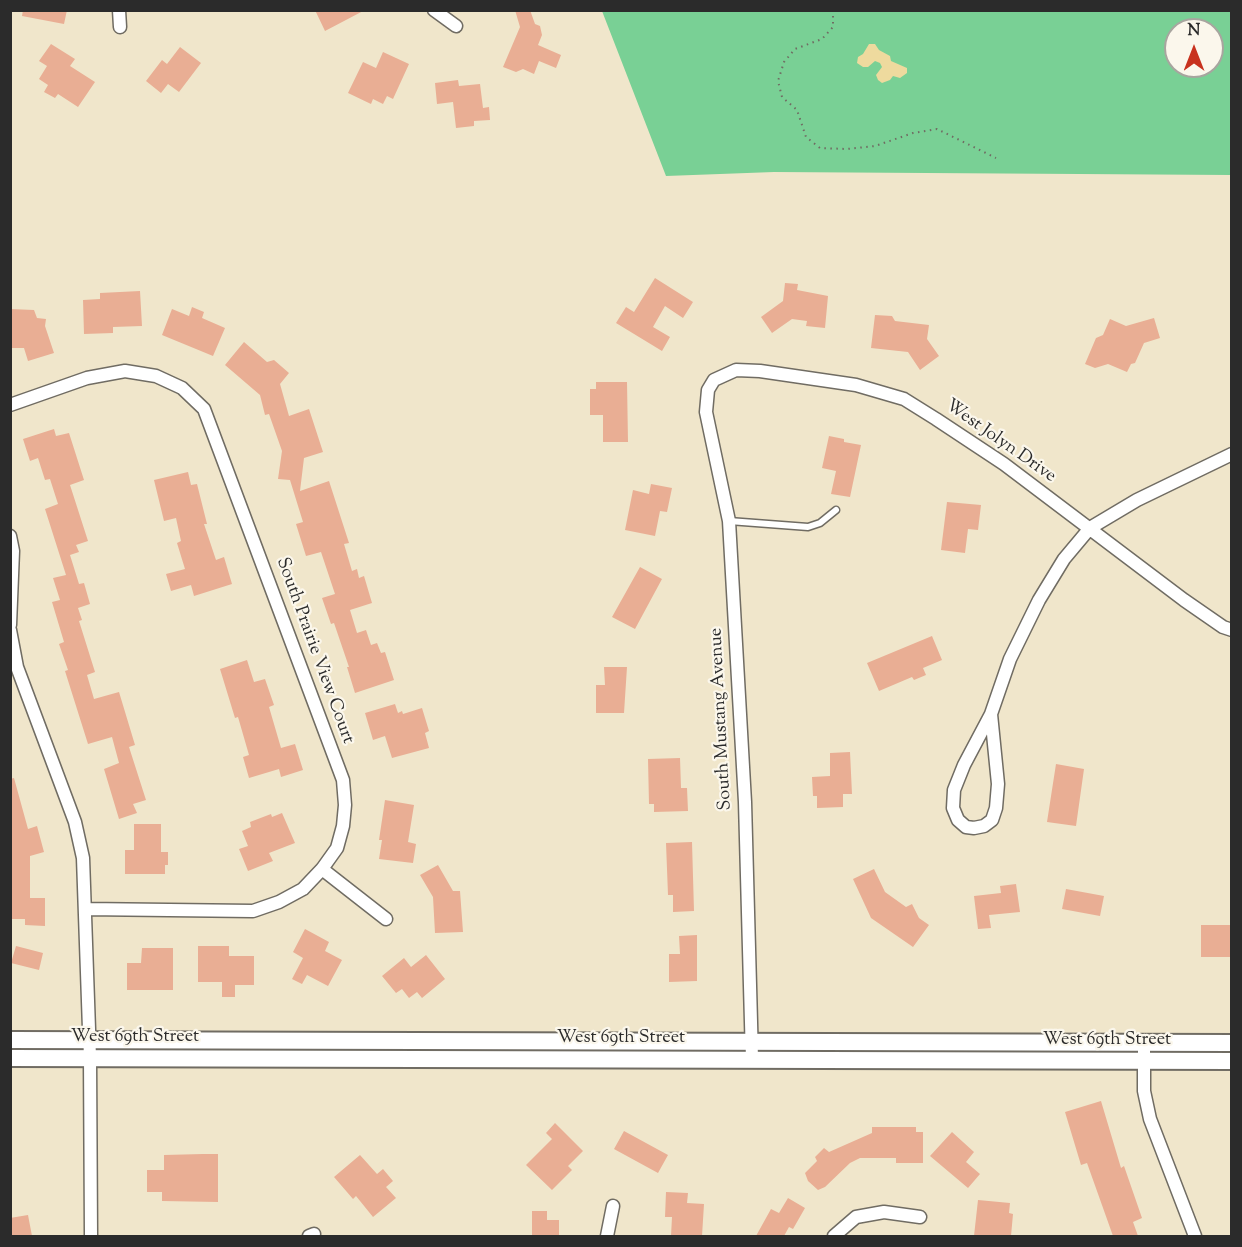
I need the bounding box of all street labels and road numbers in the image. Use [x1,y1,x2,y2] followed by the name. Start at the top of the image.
[940,396,1060,488] street label: West Jolyn Drive
[270,555,358,747] street label: South Prairie View Court
[706,627,738,811] street label: South Mustang Avenue
[71,1027,199,1049] street label: West 69th Street
[557,1028,685,1050] street label: West 69th Street
[1043,1030,1171,1052] street label: West 69th Street

